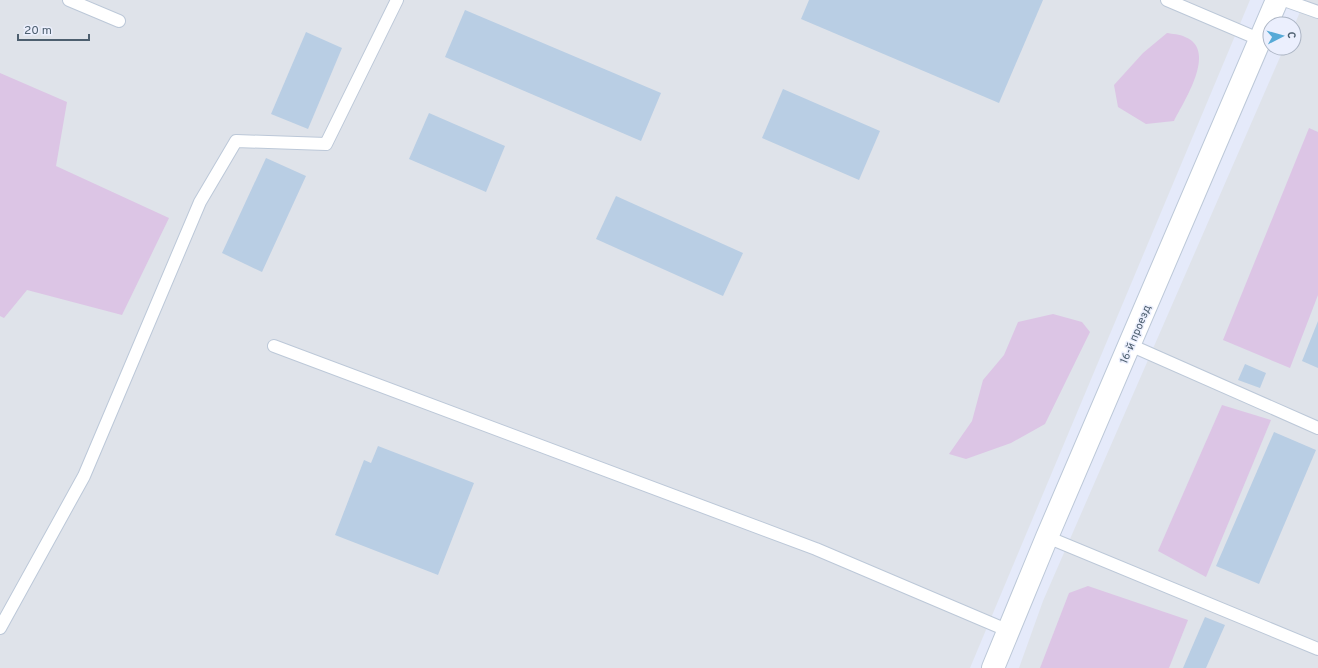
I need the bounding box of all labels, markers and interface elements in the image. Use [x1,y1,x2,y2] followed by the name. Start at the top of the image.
[18,16,89,42] scale bar
[1262,16,1302,56] north arrow
[24,23,52,39] text: 20 m
[1284,31,1298,39] text: С
[1117,303,1155,366] street label: 16-й проезд

